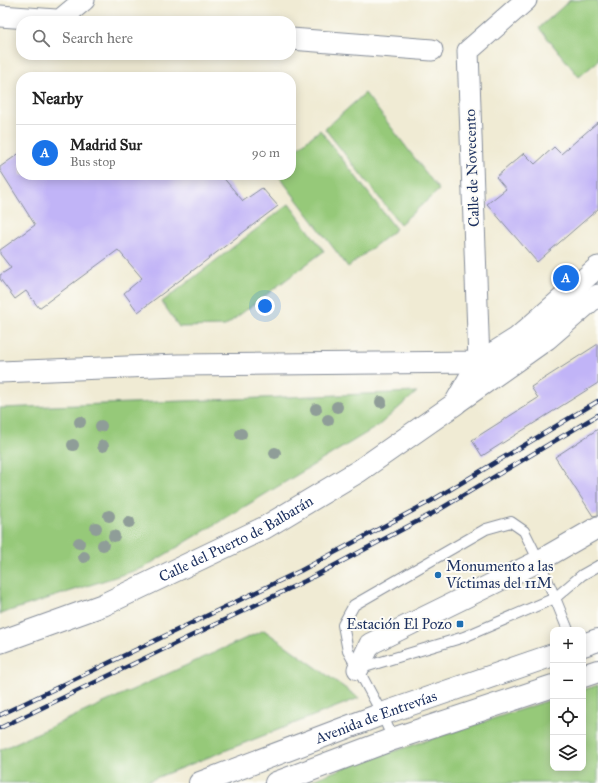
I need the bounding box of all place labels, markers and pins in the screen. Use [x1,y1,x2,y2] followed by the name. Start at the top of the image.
[553,263,579,293] pin: A
[445,557,553,592] place label: Monumento a las Víctimas del 11M
[433,570,443,580] marker: Monumento a las Víctimas del 11M
[346,615,452,633] place label: Estación El Pozo
[455,619,465,629] marker: Estación El Pozo

